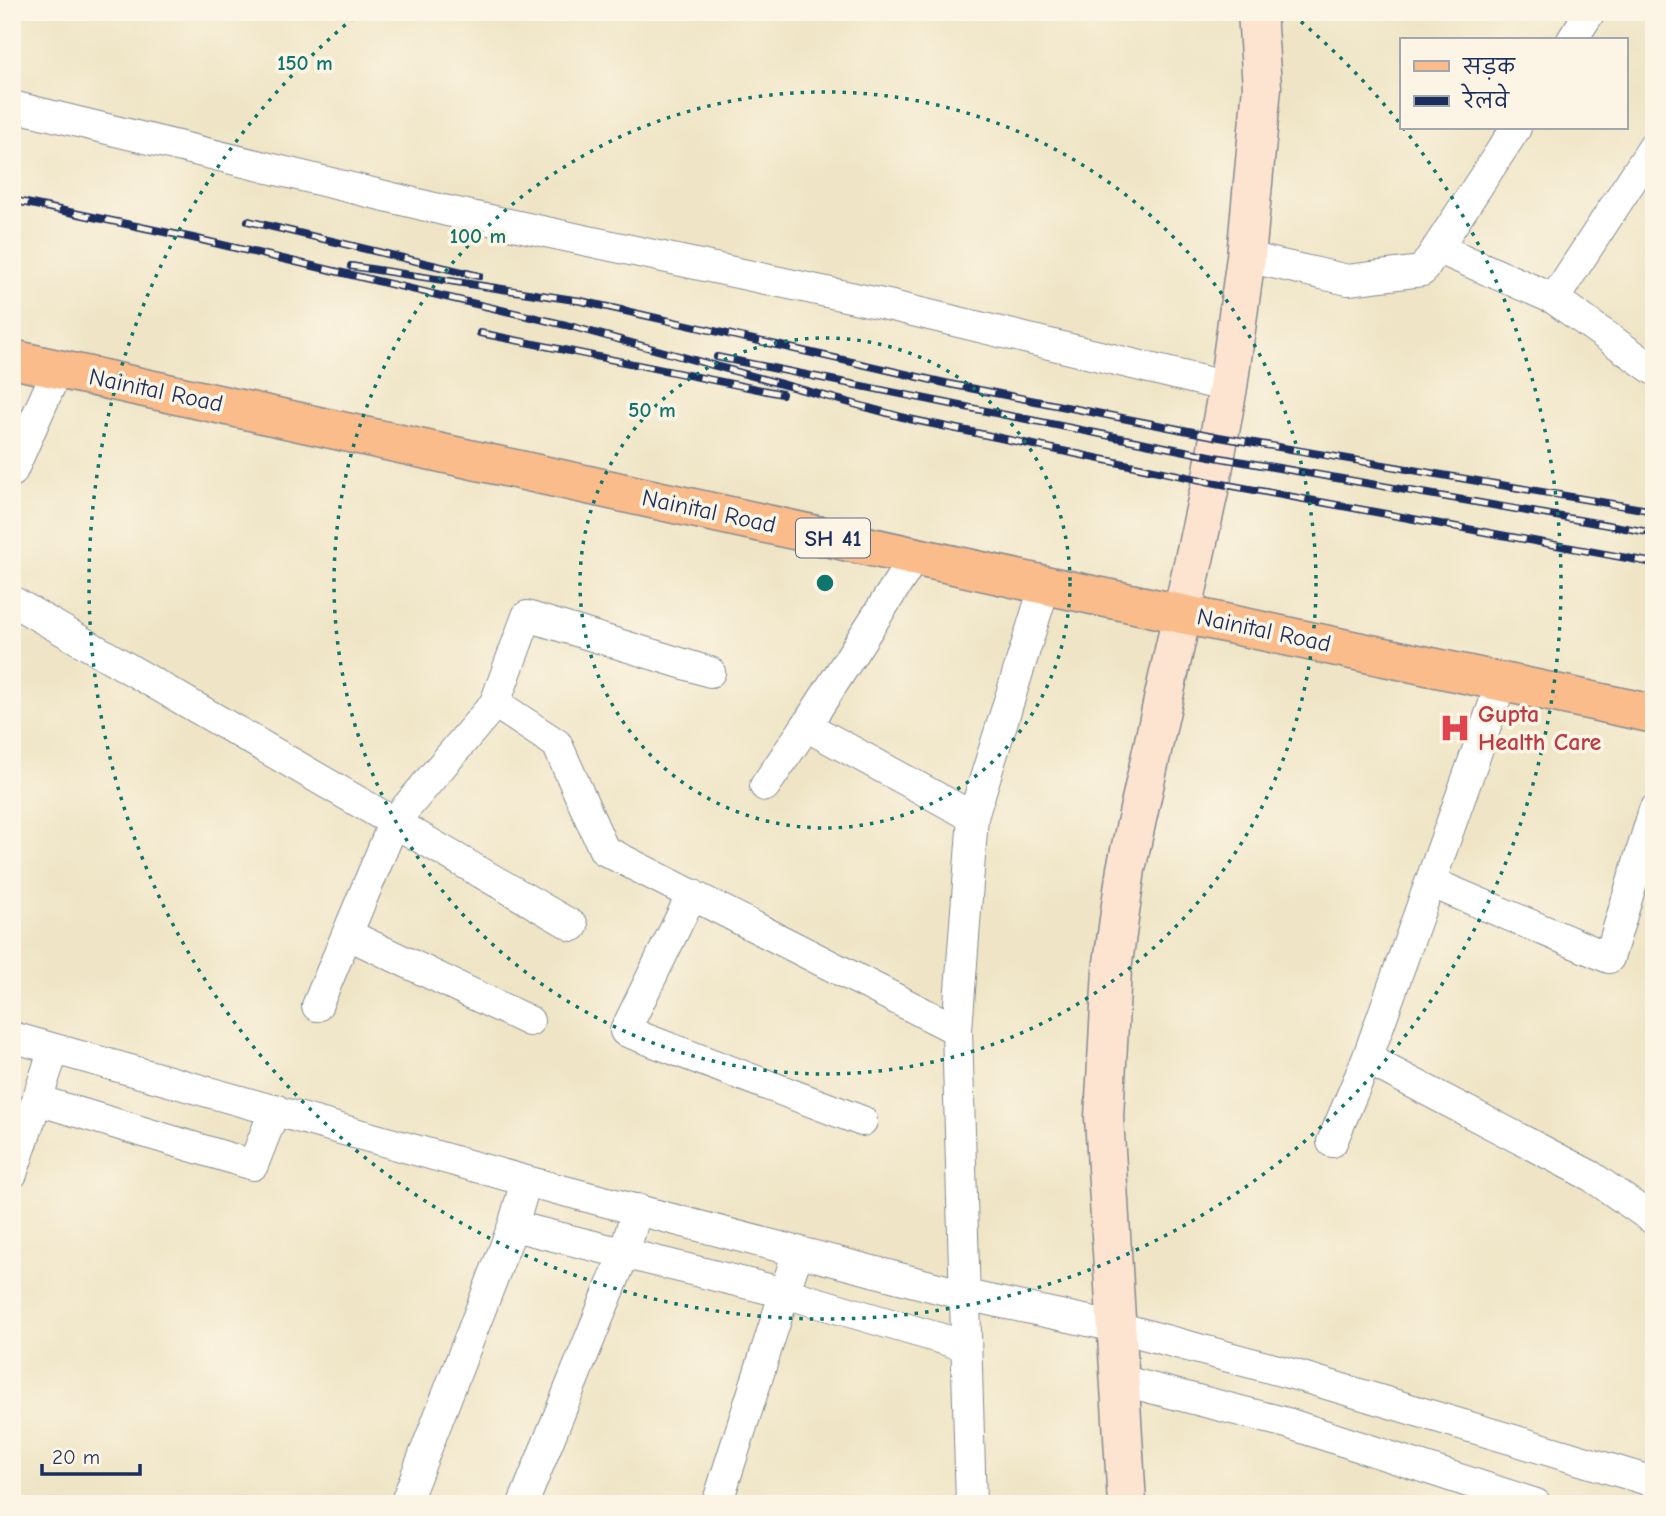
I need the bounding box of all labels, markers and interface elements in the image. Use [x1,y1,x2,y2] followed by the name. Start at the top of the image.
[1400,38,1628,130] legend
[277,51,333,75] text: 150 m
[1462,55,1516,80] text: सड़क
[1460,83,1510,113] text: रेलवे
[450,224,506,248] text: 100 m
[87,362,225,418] street label: Nainital Road
[628,398,676,422] text: 50 m
[640,483,778,539] street label: Nainital Road
[796,518,870,558] road number: SH 41
[813,571,837,595] centre of rings
[1195,602,1333,658] street label: Nainital Road
[1478,700,1601,756] place label: Gupta Health Care
[1438,711,1472,745] hospital icon: Gupta Health Care
[42,1432,140,1476] scale bar
[52,1445,100,1469] text: 20 m

